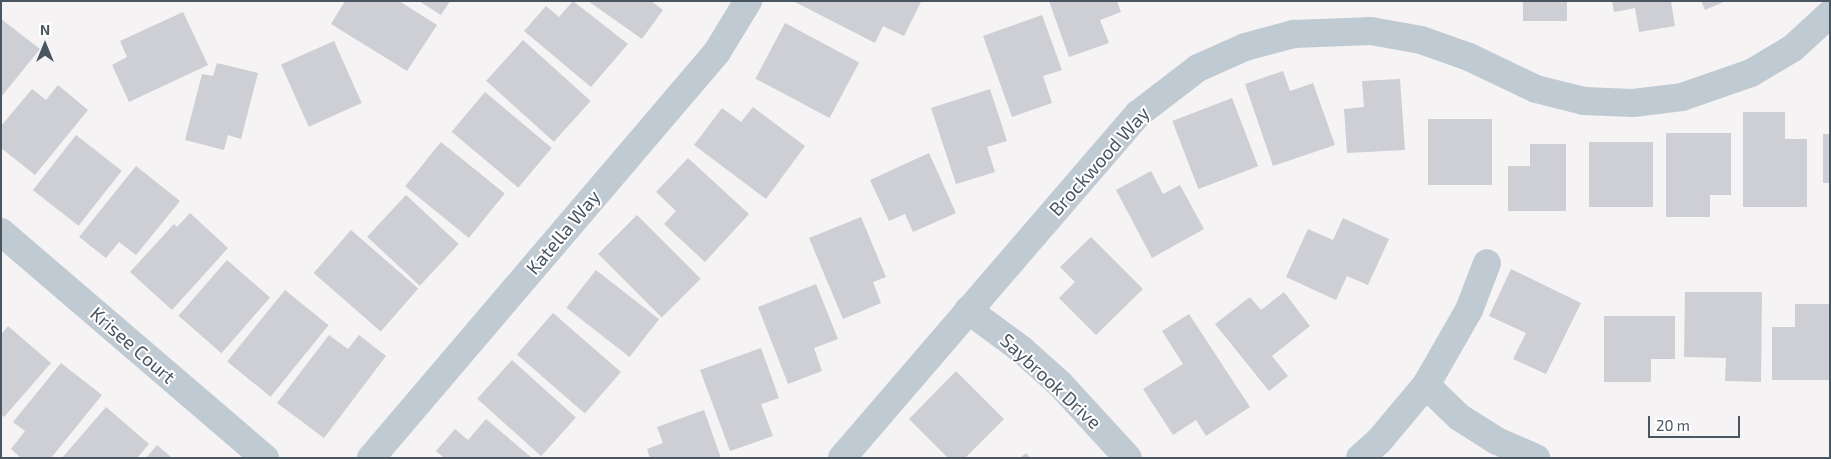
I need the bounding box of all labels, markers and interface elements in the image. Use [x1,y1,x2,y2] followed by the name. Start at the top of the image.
[20,20,70,70] north arrow
[40,21,50,38] text: N
[1044,102,1154,220] street label: Brockwood Way
[521,185,605,279] street label: Katella Way
[86,302,180,388] street label: Krisee Court
[996,328,1106,434] street label: Saybrook Drive
[1651,406,1744,438] scale bar
[1656,416,1690,434] text: 20 m

